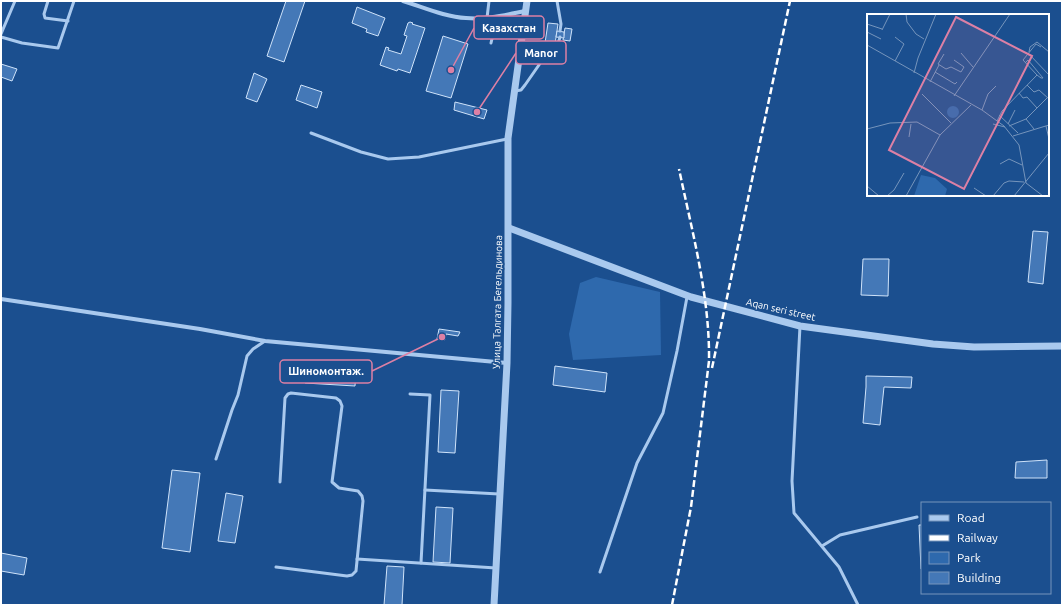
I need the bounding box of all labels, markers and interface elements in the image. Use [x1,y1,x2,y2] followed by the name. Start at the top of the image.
[867,14,1049,196] inset map
[474,16,544,39] callout: Казахстан
[482,22,536,34] text: Казахстан
[516,41,566,64] callout: Manor
[524,47,558,59] text: Manor
[491,235,504,369] street label: Улица Талгата Бегельдинова
[745,296,817,323] street label: Aqan seri street
[280,360,372,383] callout: Шиномонтаж.
[288,365,364,377] text: Шиномонтаж.
[921,502,1051,594] legend
[957,511,985,524] text: Road
[957,531,998,544] text: Railway
[957,551,981,564] text: Park
[957,571,1001,584] text: Building

